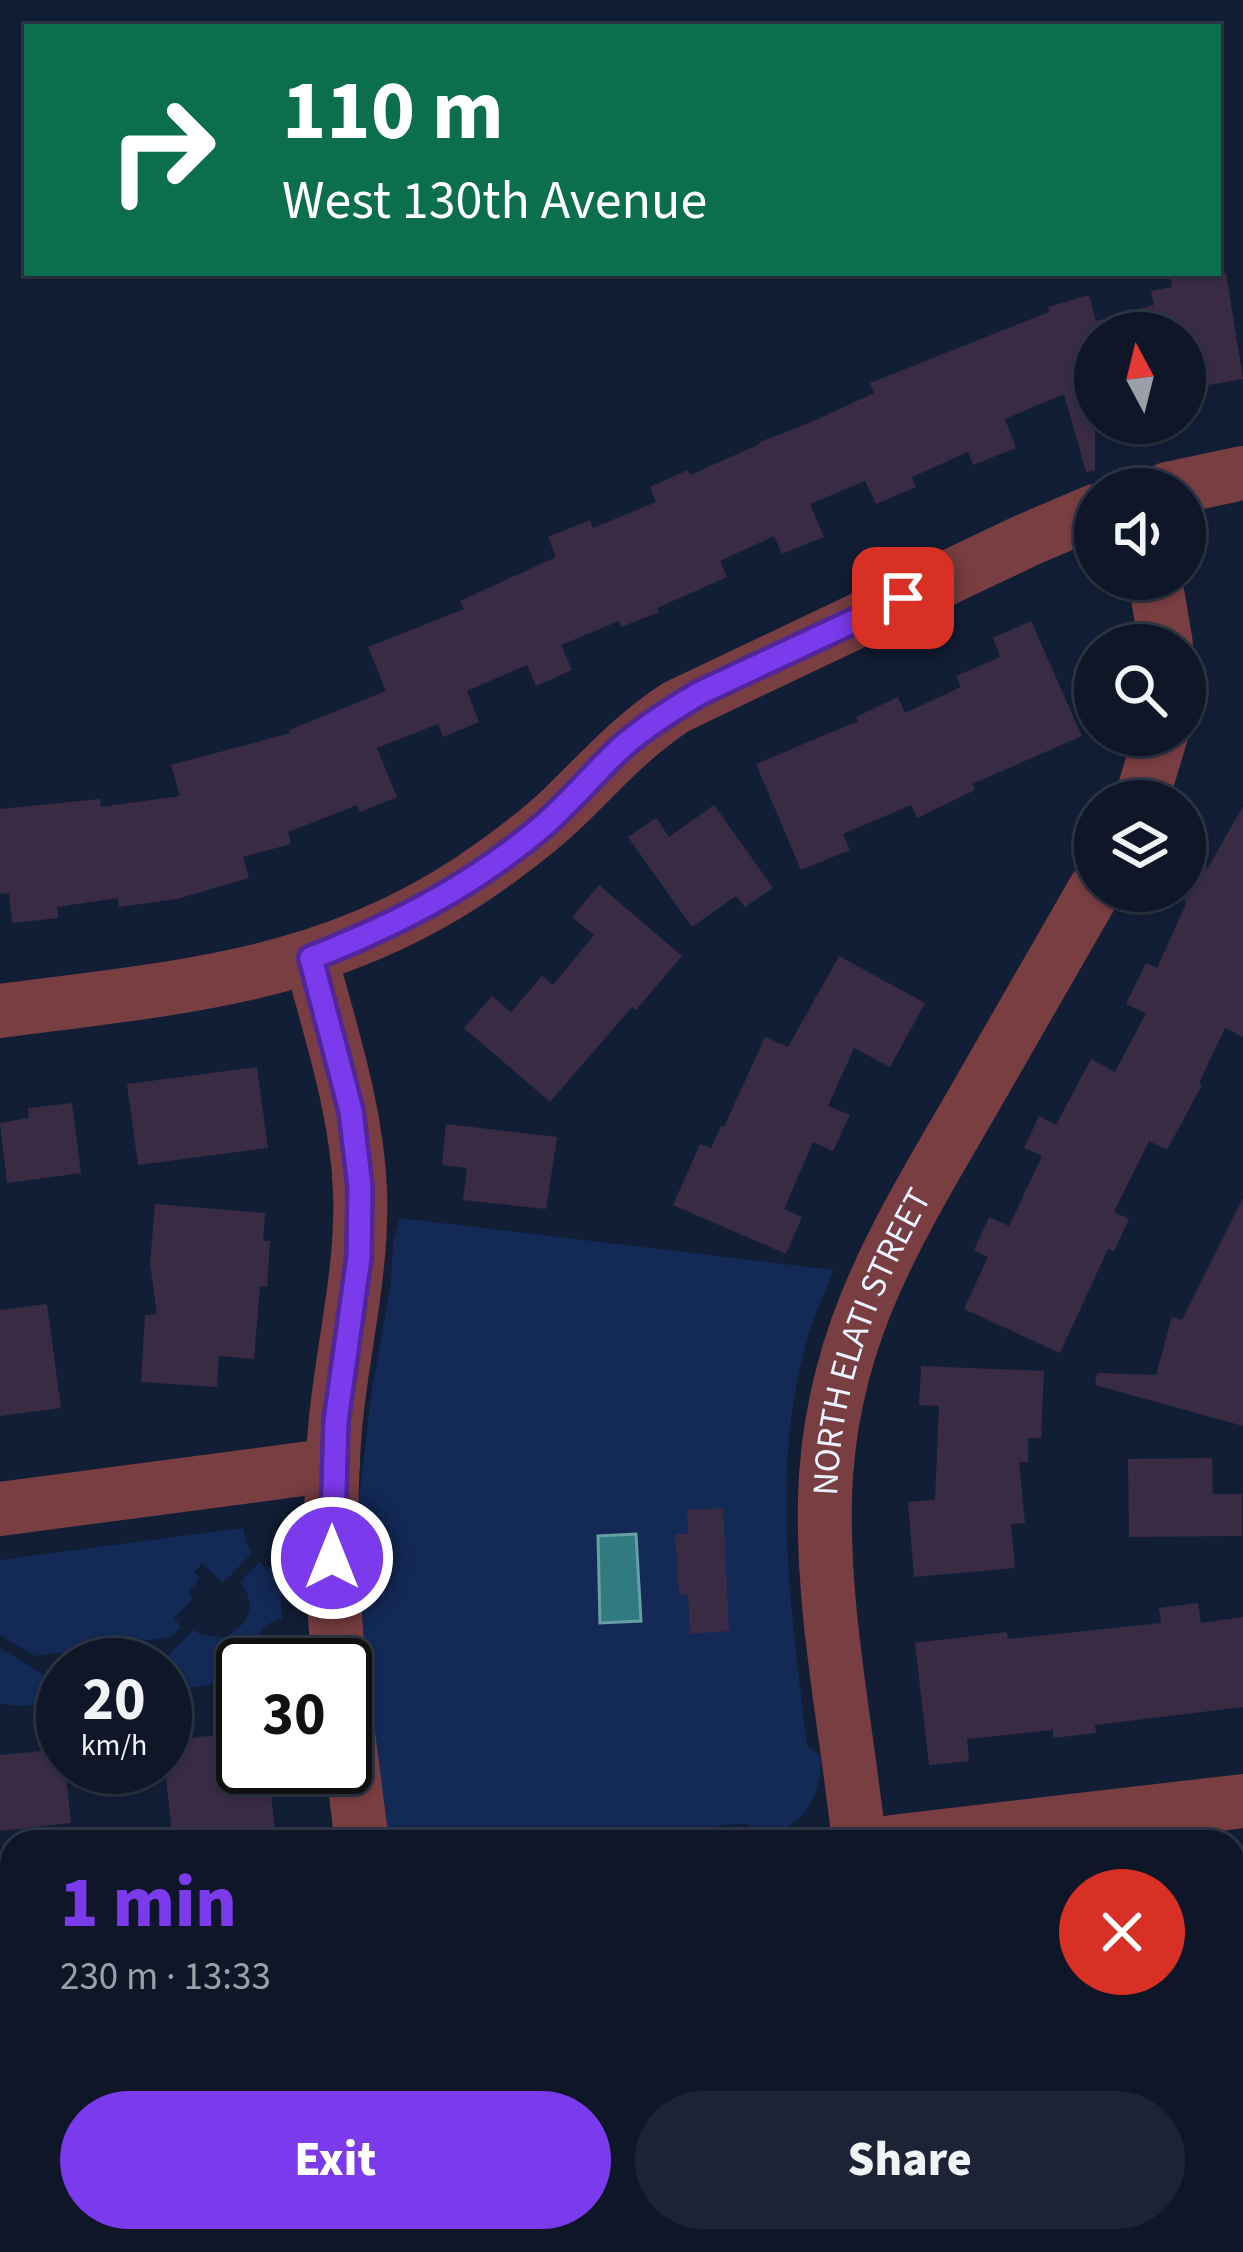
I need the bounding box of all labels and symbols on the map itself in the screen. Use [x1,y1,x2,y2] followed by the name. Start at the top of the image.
[1074,312,1206,444] north arrow
[852,547,954,649] pin
[799,1179,944,1497] street label: NORTH ELATI STREET
[269,1495,395,1621] position arrow
[216,1638,372,1794] speed limit sign: 30

